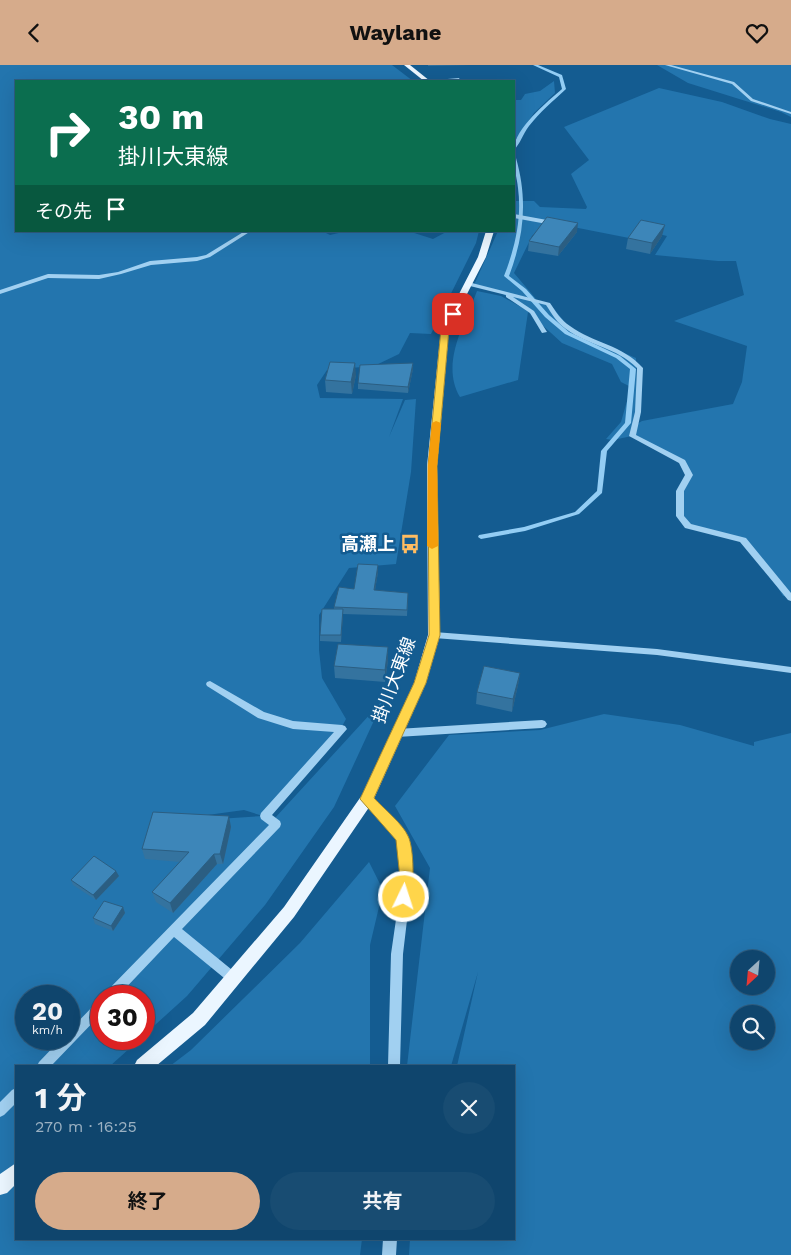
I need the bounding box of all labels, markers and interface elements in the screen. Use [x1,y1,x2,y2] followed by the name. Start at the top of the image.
[20,19,48,47] icon: back
[743,19,771,47] icon: heart
[350,20,441,45] text: Waylane
[118,96,204,138] text: 30 m
[35,100,100,165] icon: right
[118,144,228,169] text: 掛川大東線
[102,195,130,223] icon: arrive
[35,200,92,223] text: その先
[432,293,474,335] pin
[439,300,467,328] icon: arrive
[341,533,395,554] place label: 高瀬上
[399,533,421,555] bus stop icon: 高瀬上
[368,634,419,726] street label: 掛川大東線
[377,870,429,922] position arrow
[730,950,775,995] north arrow
[730,950,775,1050] map controls
[90,985,155,1050] speed limit sign: 30
[32,997,63,1026] text: 20
[730,1005,775,1050] button: search
[32,1023,63,1037] text: km/h
[35,1080,87,1115] text: 1 分
[443,1082,495,1134] button: close
[35,1117,137,1136] text: 270 m · 16:25
[35,1172,260,1230] button: 終了
[270,1172,495,1230] button: 共有

